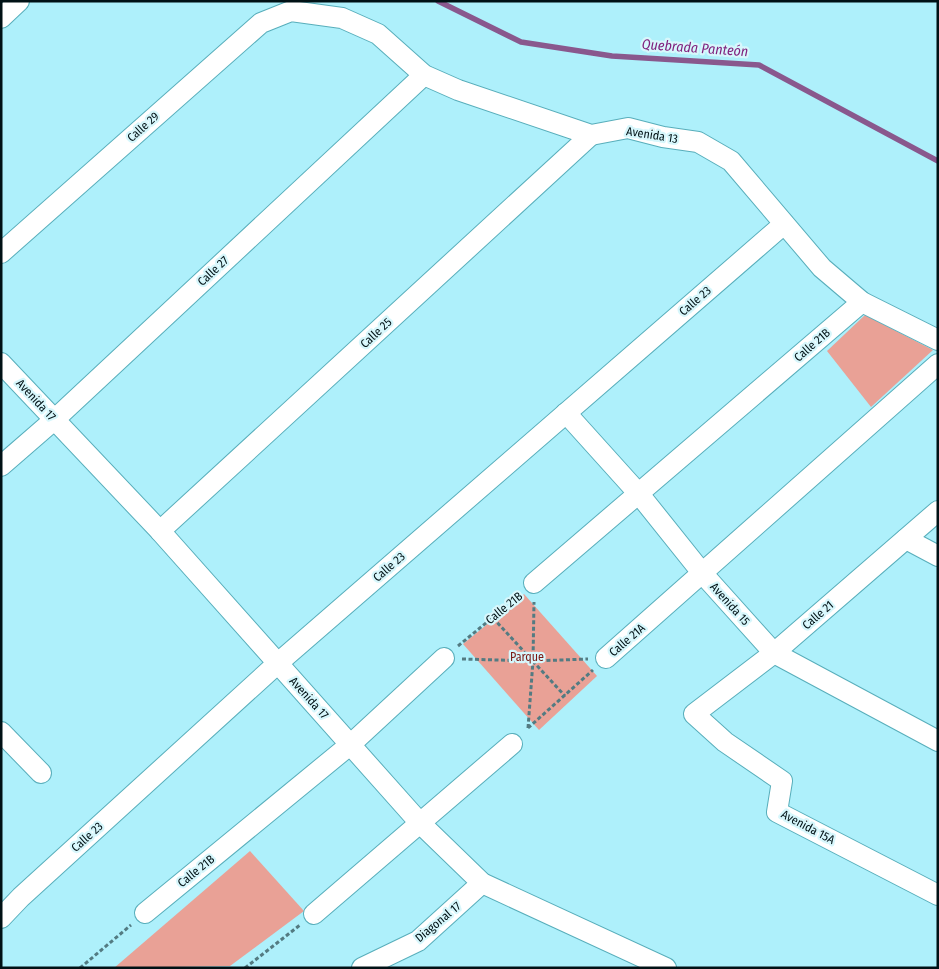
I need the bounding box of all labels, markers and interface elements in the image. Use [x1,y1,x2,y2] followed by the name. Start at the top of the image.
[641,36,749,60] water label: Quebrada Panteón
[124,109,162,145] street label: Calle 29
[625,124,679,146] street label: Avenida 13
[195,253,231,289] street label: Calle 27
[676,283,714,319] street label: Calle 23
[357,315,395,351] street label: Calle 25
[791,325,833,364] street label: Calle 21B
[13,376,59,424] street label: Avenida 17
[370,549,408,585] street label: Calle 23
[707,580,753,628] street label: Avenida 15
[483,589,525,627] street label: Calle 21B
[800,598,836,632] street label: Calle 21
[606,620,648,659] street label: Calle 21A
[510,650,544,664] park label: Parque
[287,674,332,722] street label: Avenida 17
[779,807,838,847] street label: Avenida 15A
[68,819,106,855] street label: Calle 23
[175,852,217,890] street label: Calle 21B
[412,899,464,945] street label: Diagonal 17

